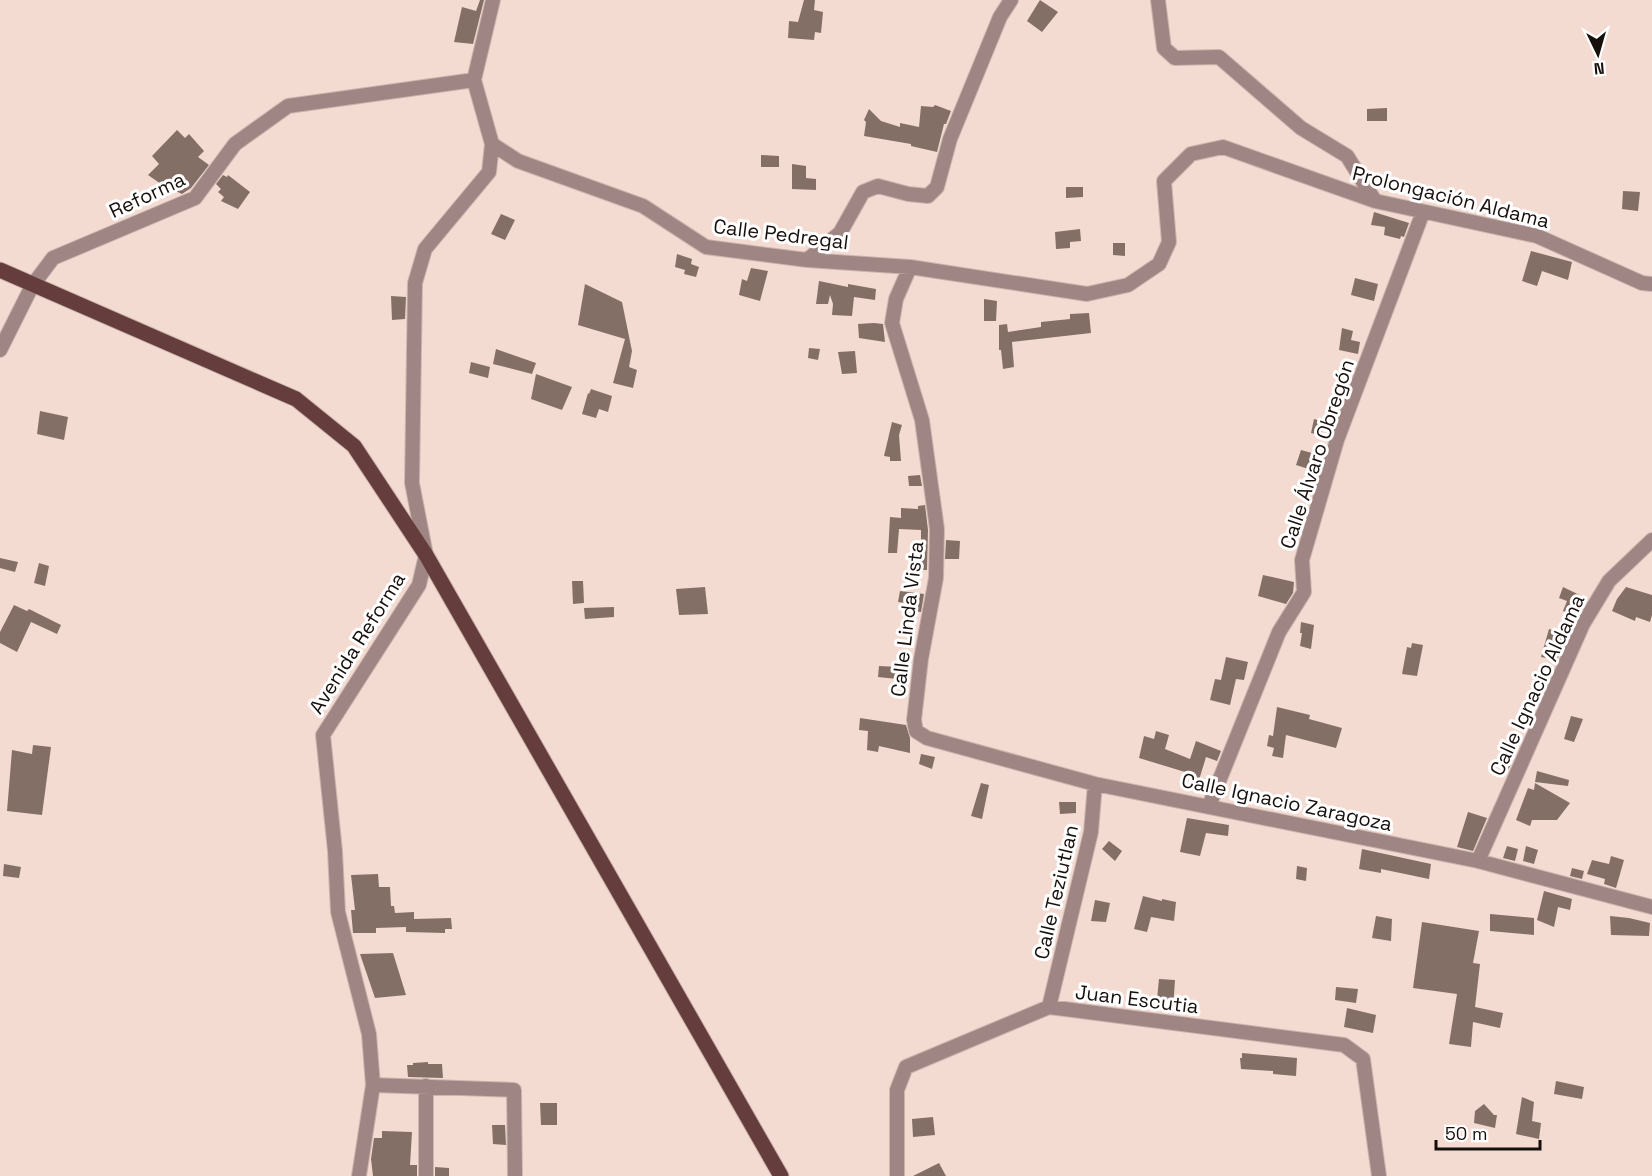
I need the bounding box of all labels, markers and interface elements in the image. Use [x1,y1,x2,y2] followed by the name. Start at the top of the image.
[1568,24,1628,84] north arrow
[1593,58,1606,79] text: N
[1350,160,1552,234] street label: Prolongación Aldama
[105,166,189,224] street label: Reforma
[712,213,850,255] street label: Calle Pedregal
[1274,356,1360,552] street label: Calle Álvaro Obregón
[885,540,929,698] street label: Calle Linda Vista
[303,567,411,719] street label: Avenida Reforma
[1484,590,1590,780] street label: Calle Ignacio Aldama
[1179,767,1395,837] street label: Calle Ignacio Zaragoza
[1028,822,1084,962] street label: Calle Teziutlan
[1074,979,1200,1019] street label: Juan Escutia
[1436,1113,1540,1151] scale bar
[1445,1122,1487,1145] text: 50 m

